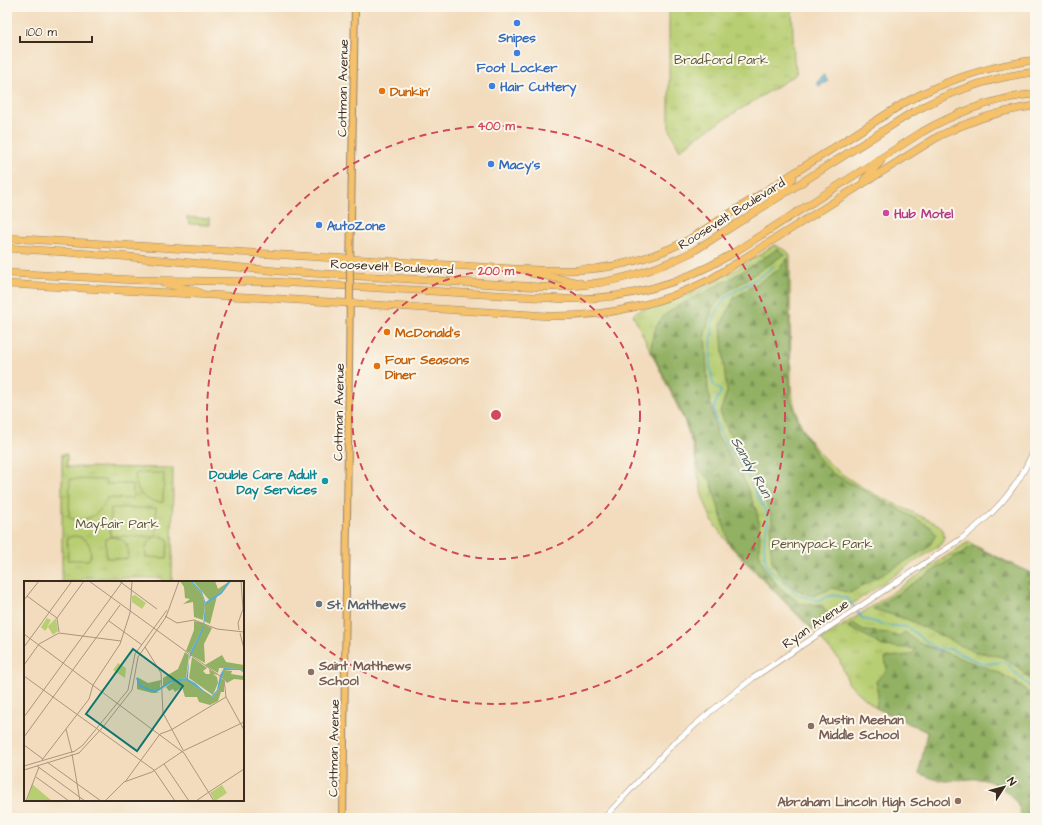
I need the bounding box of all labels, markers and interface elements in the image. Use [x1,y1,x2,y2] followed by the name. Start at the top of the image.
[20,18,92,44] scale bar
[512,18,522,28] marker: Snipes
[26,24,57,41] text: 100 m
[497,29,536,48] place label: Snipes
[333,39,353,137] street label: Cottman Avenue
[512,48,522,58] marker: Foot Locker
[674,51,768,69] park label: Bradford Park
[477,59,558,77] place label: Foot Locker
[500,78,577,97] place label: Hair Cuttery
[487,81,497,91] marker: Hair Cuttery
[390,83,430,101] place label: Dunkin'
[377,86,387,96] marker: Dunkin'
[477,118,515,135] text: 400 m
[499,156,541,175] place label: Macy's
[486,159,496,169] marker: Macy's
[675,173,789,254] street label: Roosevelt Boulevard
[894,205,953,223] place label: Hub Motel
[881,208,891,218] marker: Hub Motel
[327,217,386,235] place label: AutoZone
[314,220,324,230] marker: AutoZone
[330,255,454,279] street label: Roosevelt Boulevard
[477,263,515,280] text: 200 m
[395,324,461,342] place label: McDonald's
[382,327,392,337] marker: McDonald's
[385,351,470,384] place label: Four Seasons Diner
[372,361,382,371] marker: Four Seasons Diner
[329,363,349,461] street label: Cottman Avenue
[489,408,503,422] centre of rings
[726,433,777,503] water label: Sandy Run
[209,466,318,500] place label: Double Care Adult Day Services
[320,476,330,486] marker: Double Care Adult Day Services
[75,515,159,534] park label: Mayfair Park
[772,535,872,554] park label: Pennypack Park
[24,581,244,801] inset map
[779,595,853,654] street label: Ryan Avenue
[326,596,407,614] place label: St. Matthews
[314,599,324,609] marker: St. Matthews
[318,657,412,690] place label: Saint Matthews School
[306,667,316,677] marker: Saint Matthews School
[324,699,344,797] street label: Cottman Avenue
[819,711,904,744] place label: Austin Meehan Middle School
[806,721,816,731] marker: Austin Meehan Middle School
[984,767,1024,807] north arrow
[1004,774,1020,789] text: N
[778,793,950,813] place label: Abraham Lincoln High School
[953,796,963,806] marker: Abraham Lincoln High School

